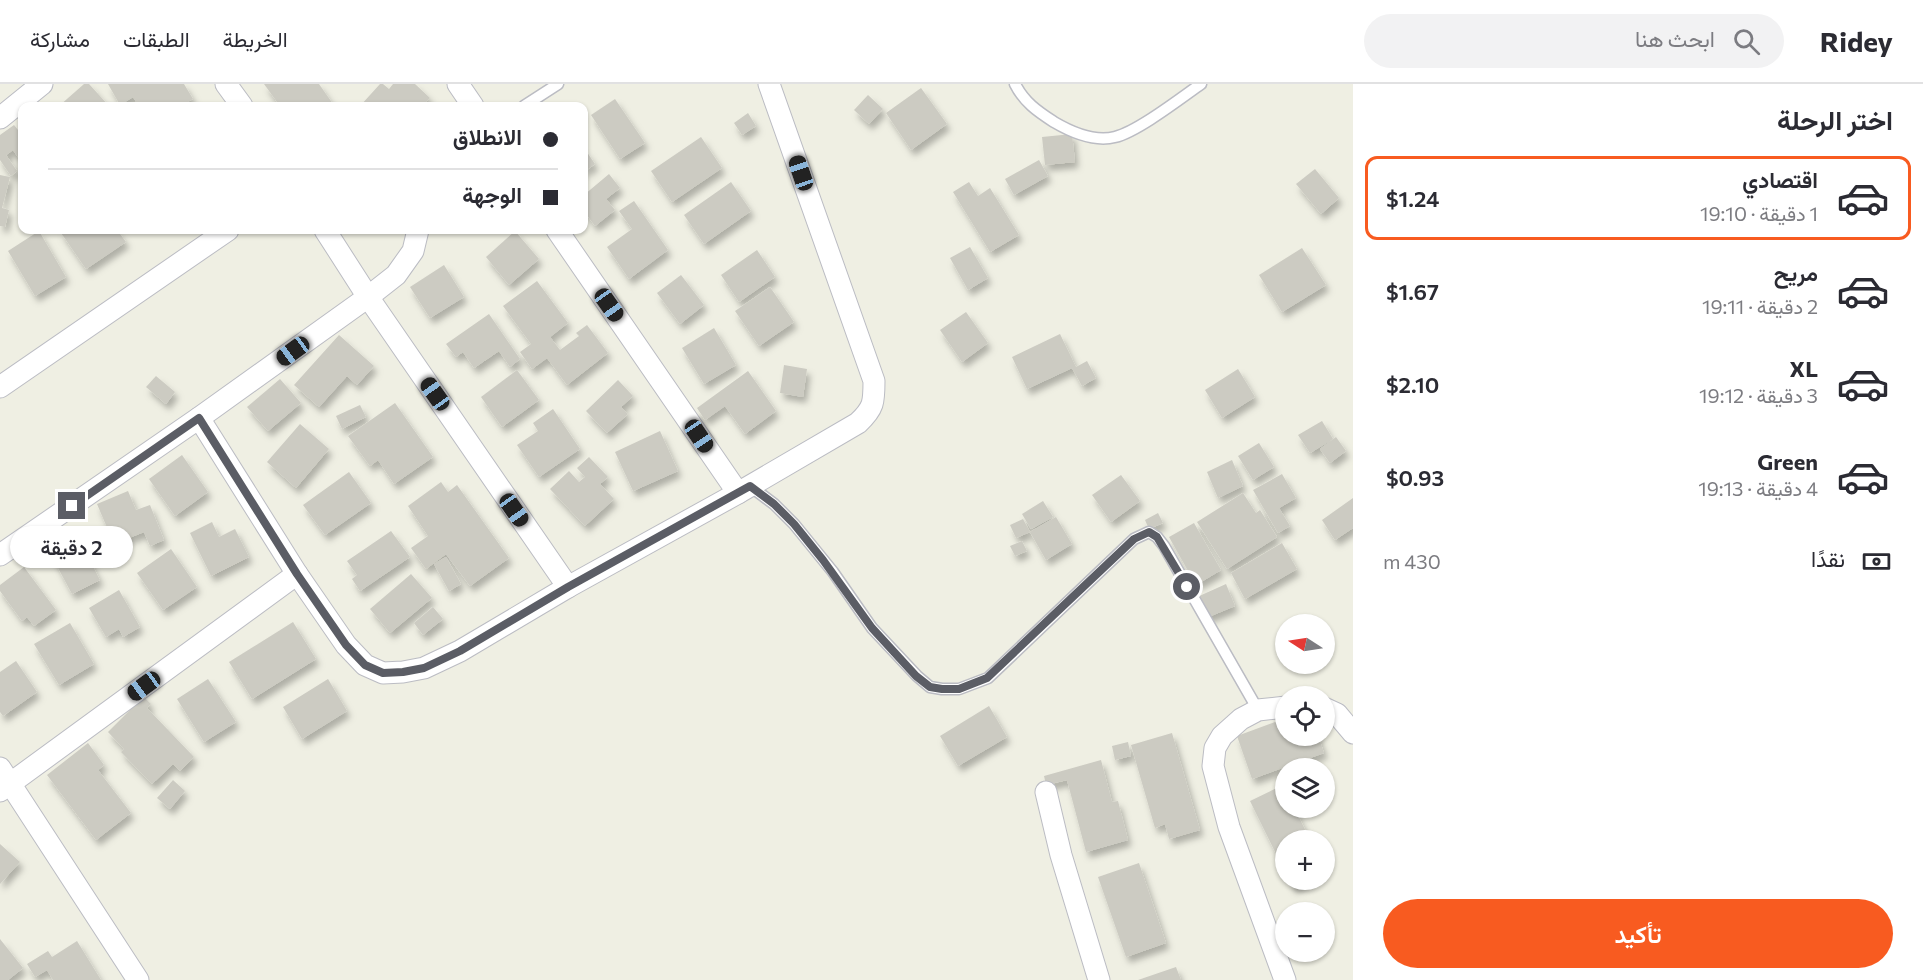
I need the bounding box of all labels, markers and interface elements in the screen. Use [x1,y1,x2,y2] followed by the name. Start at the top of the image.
[1364,14,1784,68] search box
[1820,24,1893,58] text: Ridey
[1635,25,1715,52] text: ابحث هنا
[1730,25,1763,58] icon: search
[30,26,90,51] text: مشاركة
[123,26,190,51] text: الطبقات
[223,26,288,51] text: الخريطة
[1777,103,1893,136] text: اختر الرحلة
[453,123,522,150] text: الانطلاق
[787,153,815,193] car
[1742,166,1818,193] text: اقتصادي
[1836,171,1890,225] icon: car
[462,181,522,208] text: الوجهة
[1386,185,1439,212] text: $1.24
[1700,201,1818,225] text: 1 دقيقة · 19:10
[1774,259,1818,286] text: مريح
[1836,264,1890,318] icon: car
[1386,278,1439,305] text: $1.67
[591,285,627,325] car
[1702,294,1818,318] text: 2 دقيقة · 19:11
[273,333,313,369] car
[1790,355,1818,382] text: XL
[1836,357,1890,411] icon: car
[1386,371,1439,398] text: $2.10
[417,374,453,414] car
[1699,383,1818,407] text: 3 دقيقة · 19:12
[681,416,717,456] car
[1757,448,1818,475] text: Green
[1836,450,1890,504] icon: car
[1386,464,1444,491] text: $0.93
[1698,476,1818,500] text: 4 دقيقة · 19:13
[496,490,532,530] car
[58,492,85,519] route end
[10,527,134,569] callout: 2 دقيقة
[40,535,103,559] text: 2 دقيقة
[1811,545,1845,572] text: نقدًا
[1860,545,1893,578] icon: cash
[1383,549,1441,573] text: 430 m
[1173,573,1200,600] route start
[1275,614,1335,674] north arrow
[1275,614,1335,962] map controls
[124,668,164,704] car
[1275,686,1335,746] button: locate
[1275,758,1335,818] button: layers
[1275,830,1335,890] button: +
[1383,899,1893,968] button: تأكيد
[1275,902,1335,962] button: −

